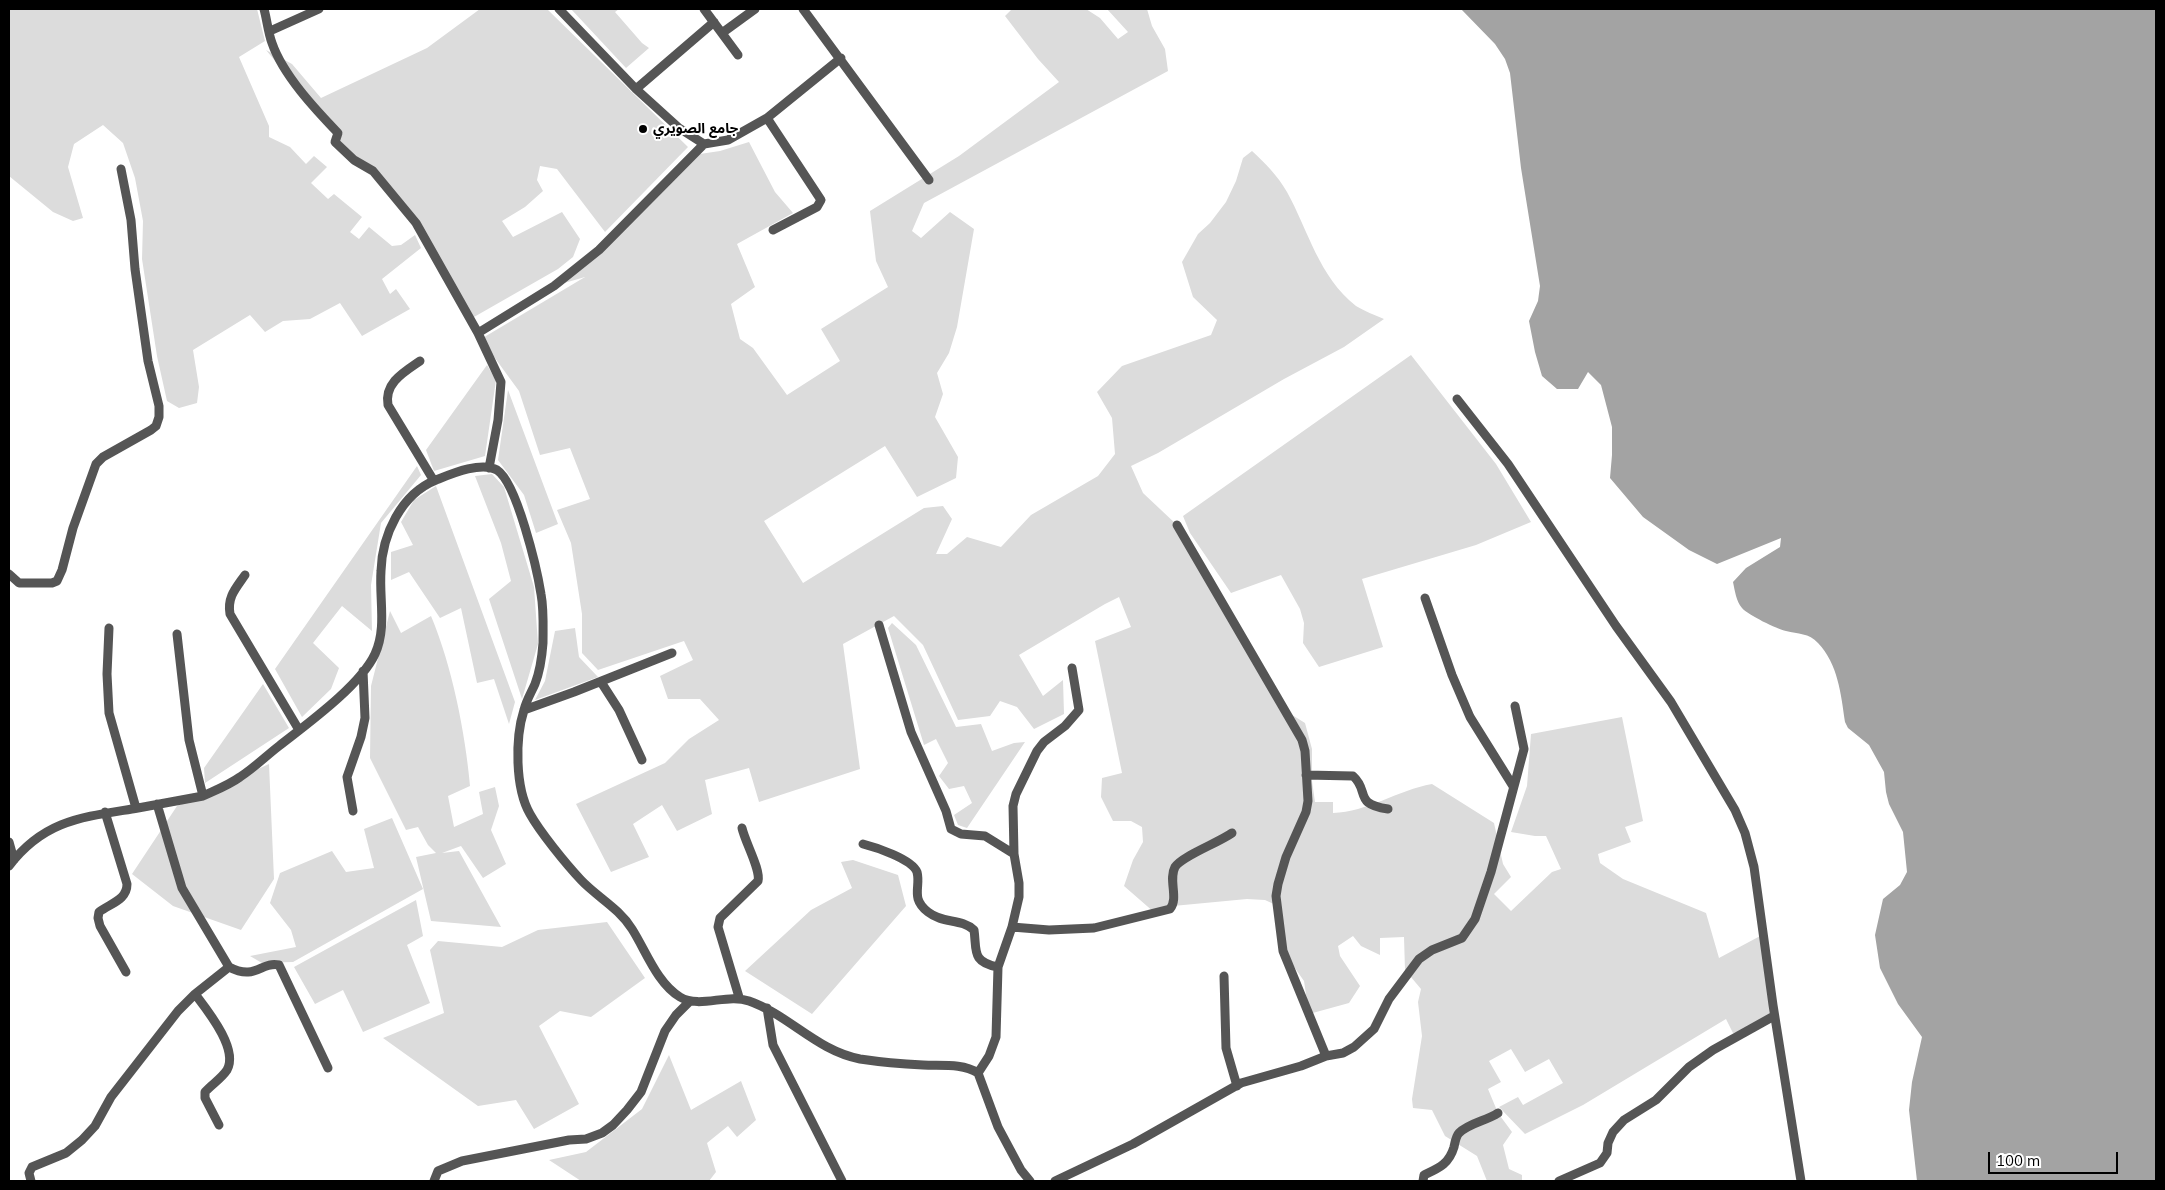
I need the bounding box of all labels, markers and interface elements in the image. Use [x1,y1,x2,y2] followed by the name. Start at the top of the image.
[653,121,738,137] place label: جامع الصويري
[637,123,649,135] marker: جامع الصويري
[1990,1142,2120,1174] scale bar
[1996,1151,2040,1170] text: 100 m

